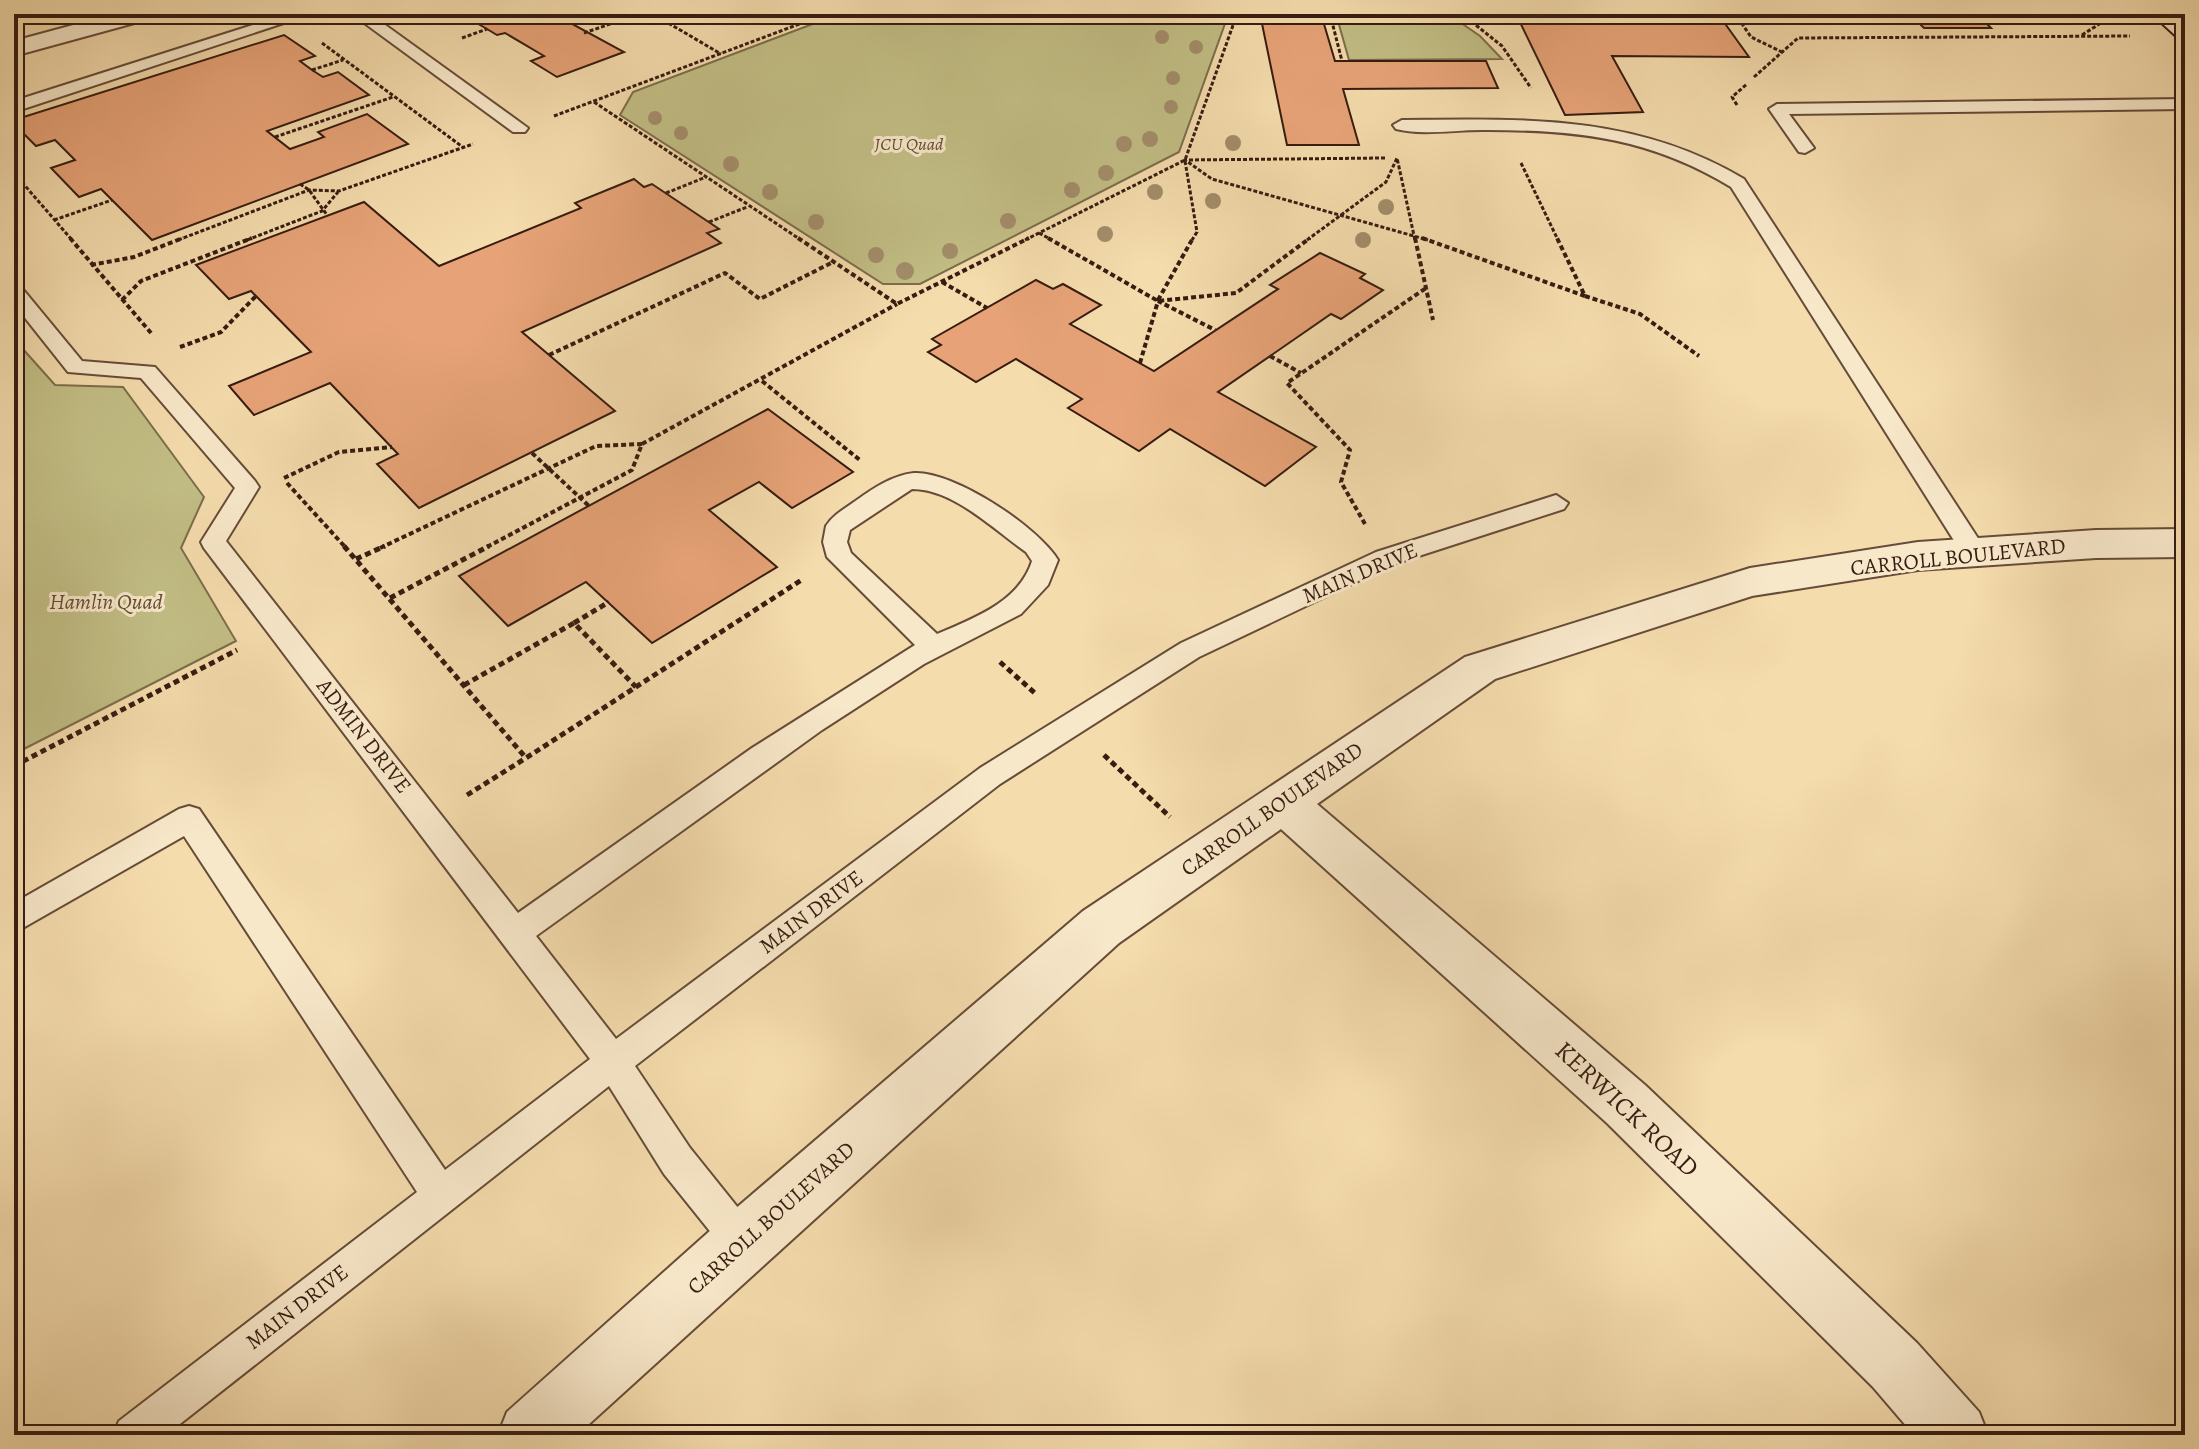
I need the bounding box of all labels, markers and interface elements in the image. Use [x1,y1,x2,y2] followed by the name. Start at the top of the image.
[874,132,944,156] park label: JCU Quad
[1849,531,2067,583] street label: CARROLL BOULEVARD
[1298,535,1422,611] street label: MAIN DRIVE
[49,587,163,617] park label: Hamlin Quad
[309,671,418,800] street label: ADMIN DRIVE
[1175,735,1369,883] street label: CARROLL BOULEVARD
[753,863,869,961] street label: MAIN DRIVE
[1547,1033,1707,1185] street label: KERWICK ROAD
[681,1135,861,1301] street label: CARROLL BOULEVARD
[239,1257,355,1357] street label: MAIN DRIVE

